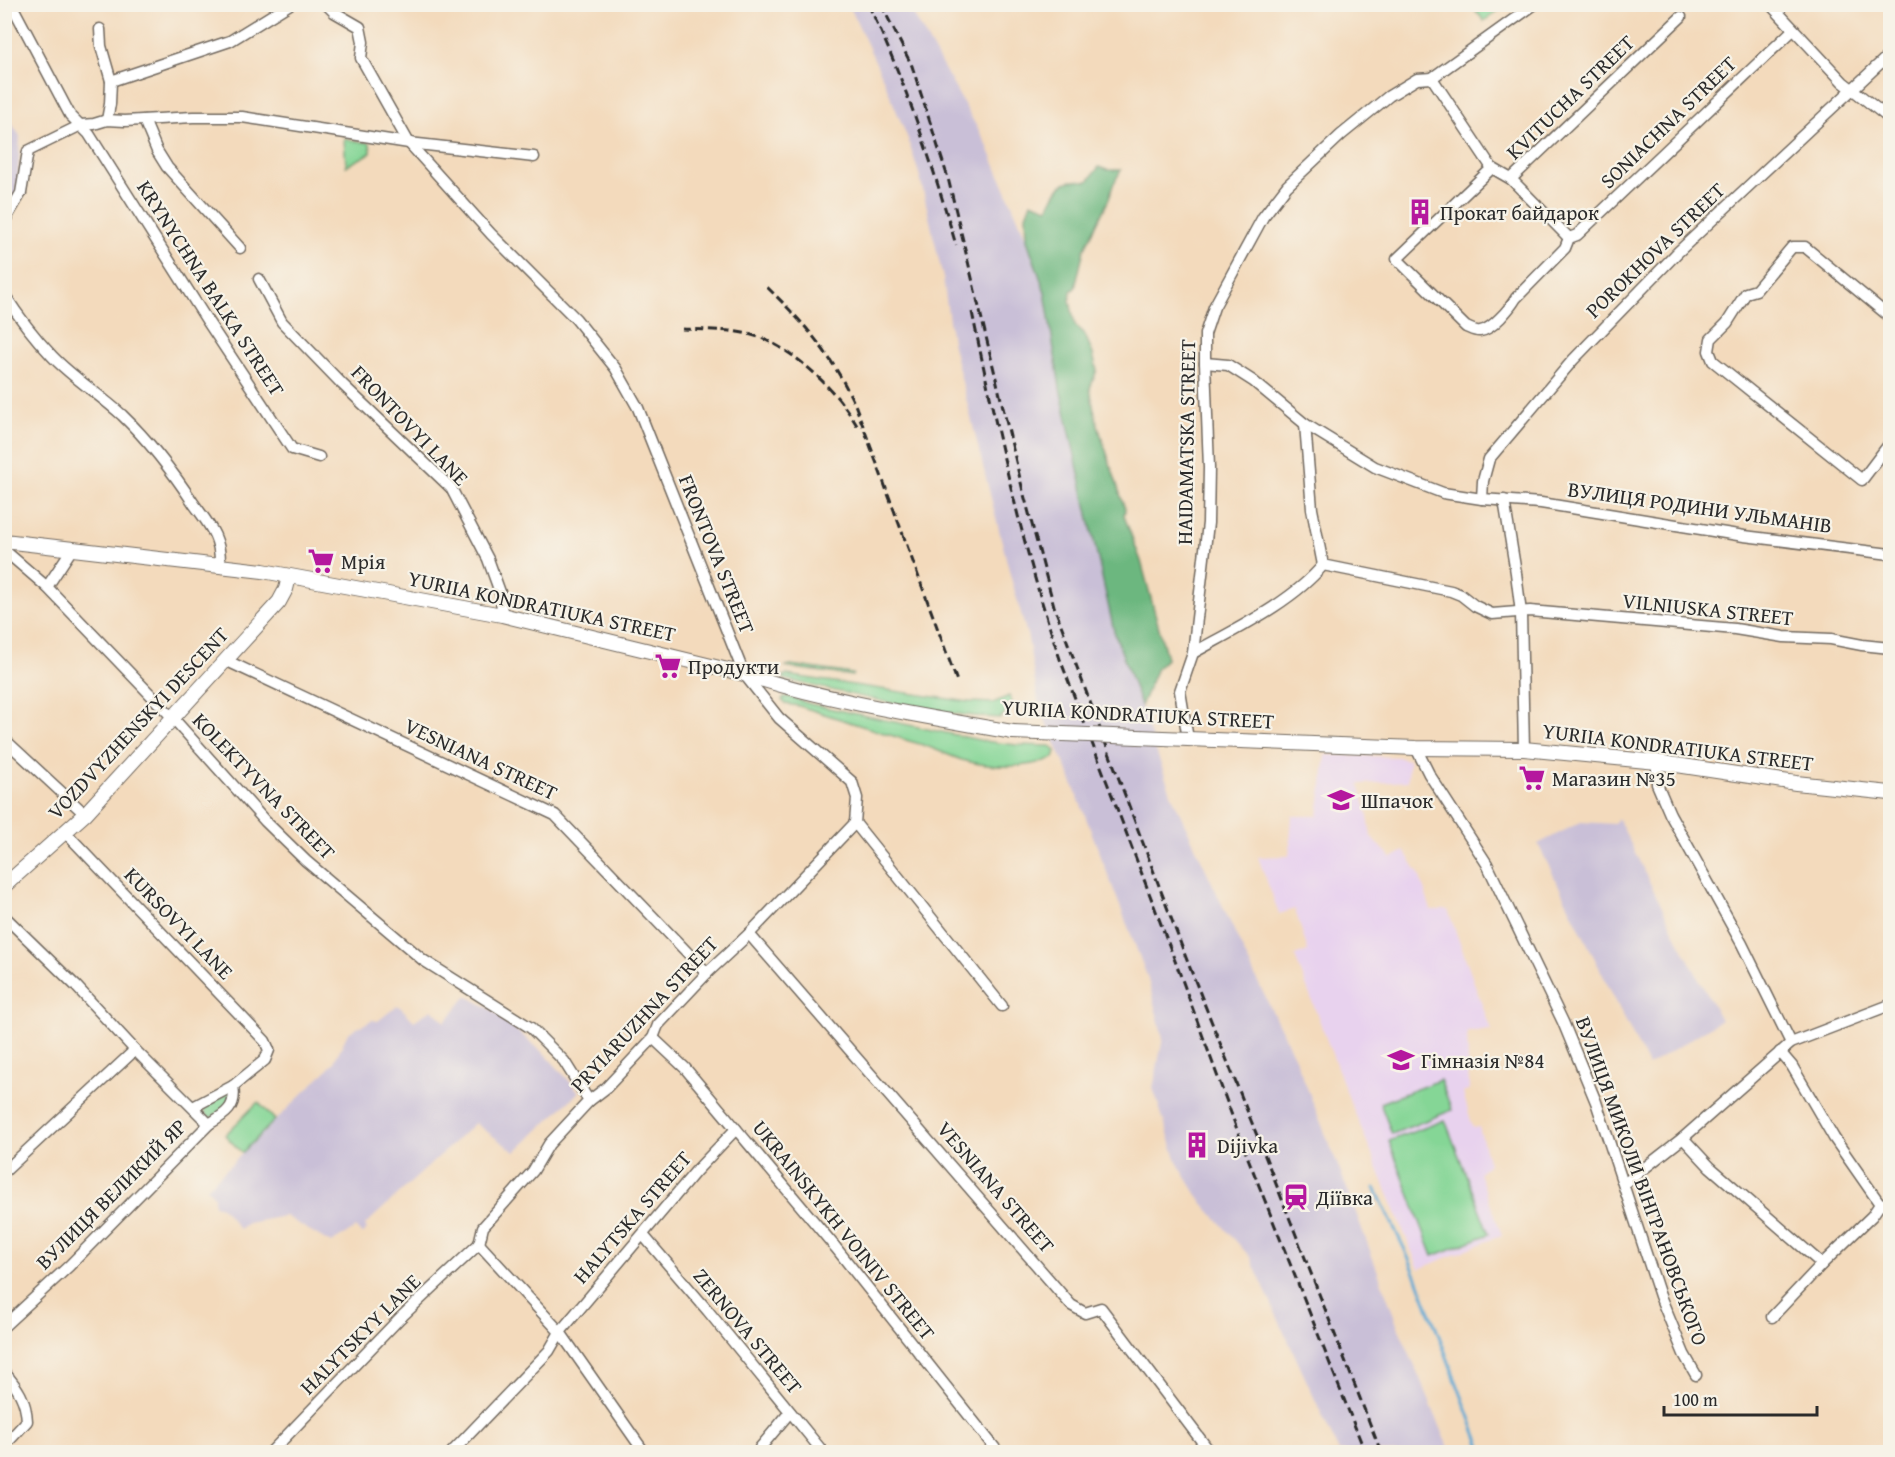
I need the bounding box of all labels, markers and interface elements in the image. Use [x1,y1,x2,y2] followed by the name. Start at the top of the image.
[1499,27,1641,167] street label: KVITUCHA STREET
[1593,48,1743,195] street label: SONIACHNA STREET
[129,174,293,402] street label: KRYNYCHNA BALKA STREET
[1578,175,1732,325] street label: POROKHOVA STREET
[1405,197,1435,227] building icon: Прокат байдарок
[1440,197,1599,228] place label: Прокат байдарок
[1169,339,1203,545] street label: HAIDAMATSKA STREET
[344,358,476,493] street label: FRONTOVYI LANE
[671,470,763,638] street label: FRONTOVA STREET
[1566,473,1834,541] street label: ВУЛИЦЯ РОДИНИ УЛЬМАНІВ
[306,546,336,576] supermarket icon: Мрія
[341,546,386,577] place label: Мрія
[405,562,679,650] street label: YURIIA KONDRATIUKA STREET
[1621,585,1795,633] street label: VILNIUSKA STREET
[40,620,236,826] street label: VOZDVYZHENSKYI DESCENT
[653,651,683,681] supermarket icon: Продукти
[688,651,779,682] place label: Продукти
[1001,691,1275,737] street label: YURIIA KONDRATIUKA STREET
[185,705,343,867] street label: KOLEKTYVNA STREET
[399,710,563,808] street label: VESNIANA STREET
[1541,715,1815,779] street label: YURIIA KONDRATIUKA STREET
[1517,763,1547,793] supermarket icon: Магазин №35
[1552,763,1676,794] place label: Магазин №35
[1326,785,1356,815] school or university icon: Шпачок
[1361,785,1433,816] place label: Шпачок
[117,860,241,986] street label: KURSOVYI LANE
[563,929,725,1099] street label: PRYIARUZHNA STREET
[1568,1012,1716,1350] street label: ВУЛИЦЯ МИКОЛИ ВІНГРАНОВСЬКОГО
[1386,1045,1416,1075] school or university icon: Гімназія №84
[1421,1045,1545,1076] place label: Гімназія №84
[29,1112,193,1276] street label: ВУЛИЦЯ ВЕЛИКИЙ ЯР
[745,1113,943,1347] street label: UKRAINSKYKH VOINIV STREET
[930,1114,1062,1260] street label: VESNIANA STREET
[1182,1130,1212,1160] building icon: Dijivka
[1217,1130,1278,1161] place label: Dijivka
[566,1144,699,1290] street label: HALYTSKA STREET
[1281,1182,1311,1212] station icon: Діївка
[1315,1182,1373,1213] place label: Діївка
[686,1261,810,1401] street label: ZERNOVA STREET
[293,1266,428,1401] street label: HALYTSKYY LANE
[1664,1379,1817,1417] scale bar
[1673,1386,1718,1413] text: 100 m

